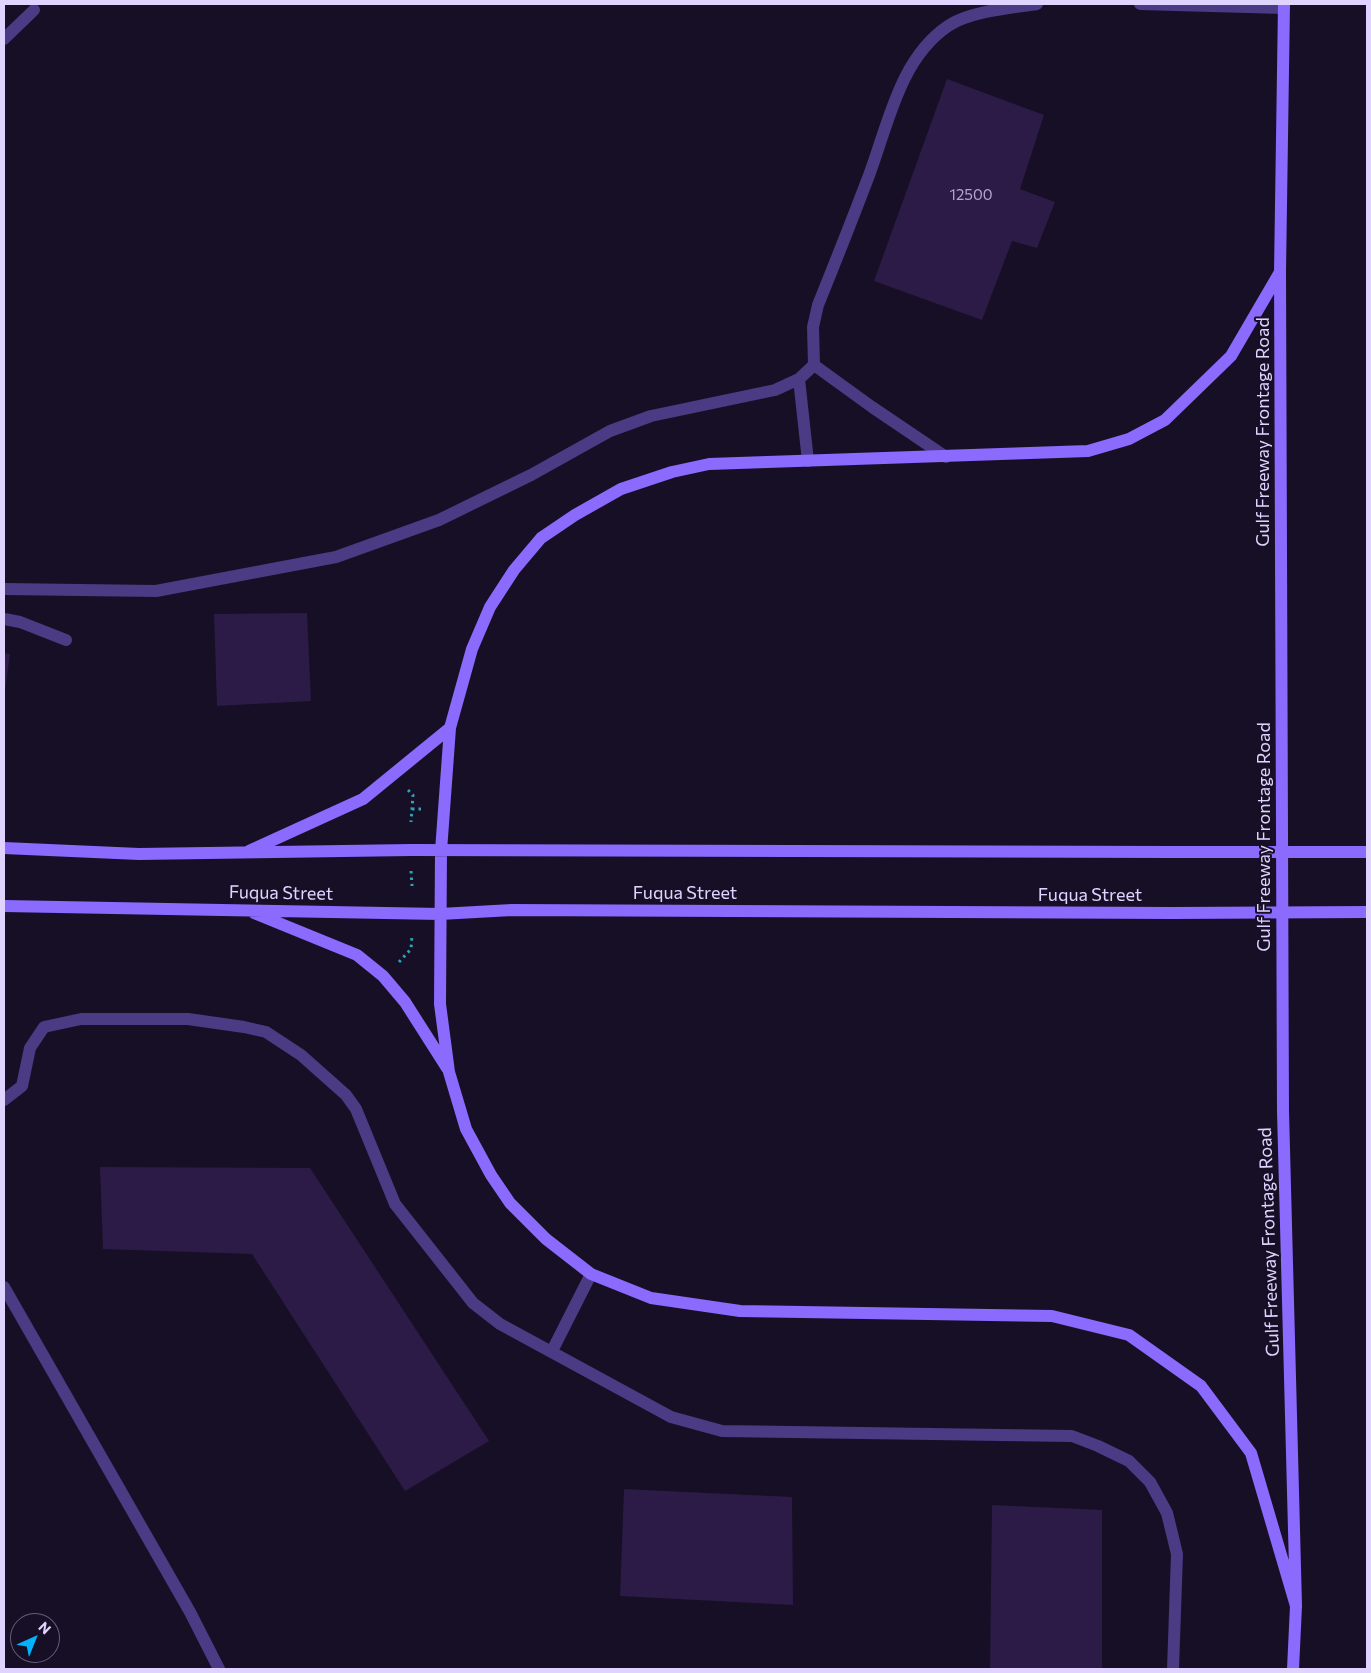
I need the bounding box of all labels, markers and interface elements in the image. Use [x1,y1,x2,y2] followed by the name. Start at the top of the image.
[950,186,992,204] house number: 12500
[1252,317,1274,547] street label: Gulf Freeway Frontage Road
[1253,722,1275,952] street label: Gulf Freeway Frontage Road
[229,881,333,905] street label: Fuqua Street
[633,882,737,904] street label: Fuqua Street
[1038,884,1142,906] street label: Fuqua Street
[1254,1127,1284,1357] street label: Gulf Freeway Frontage Road
[10,1613,60,1663] north arrow
[35,1618,55,1637] text: N

